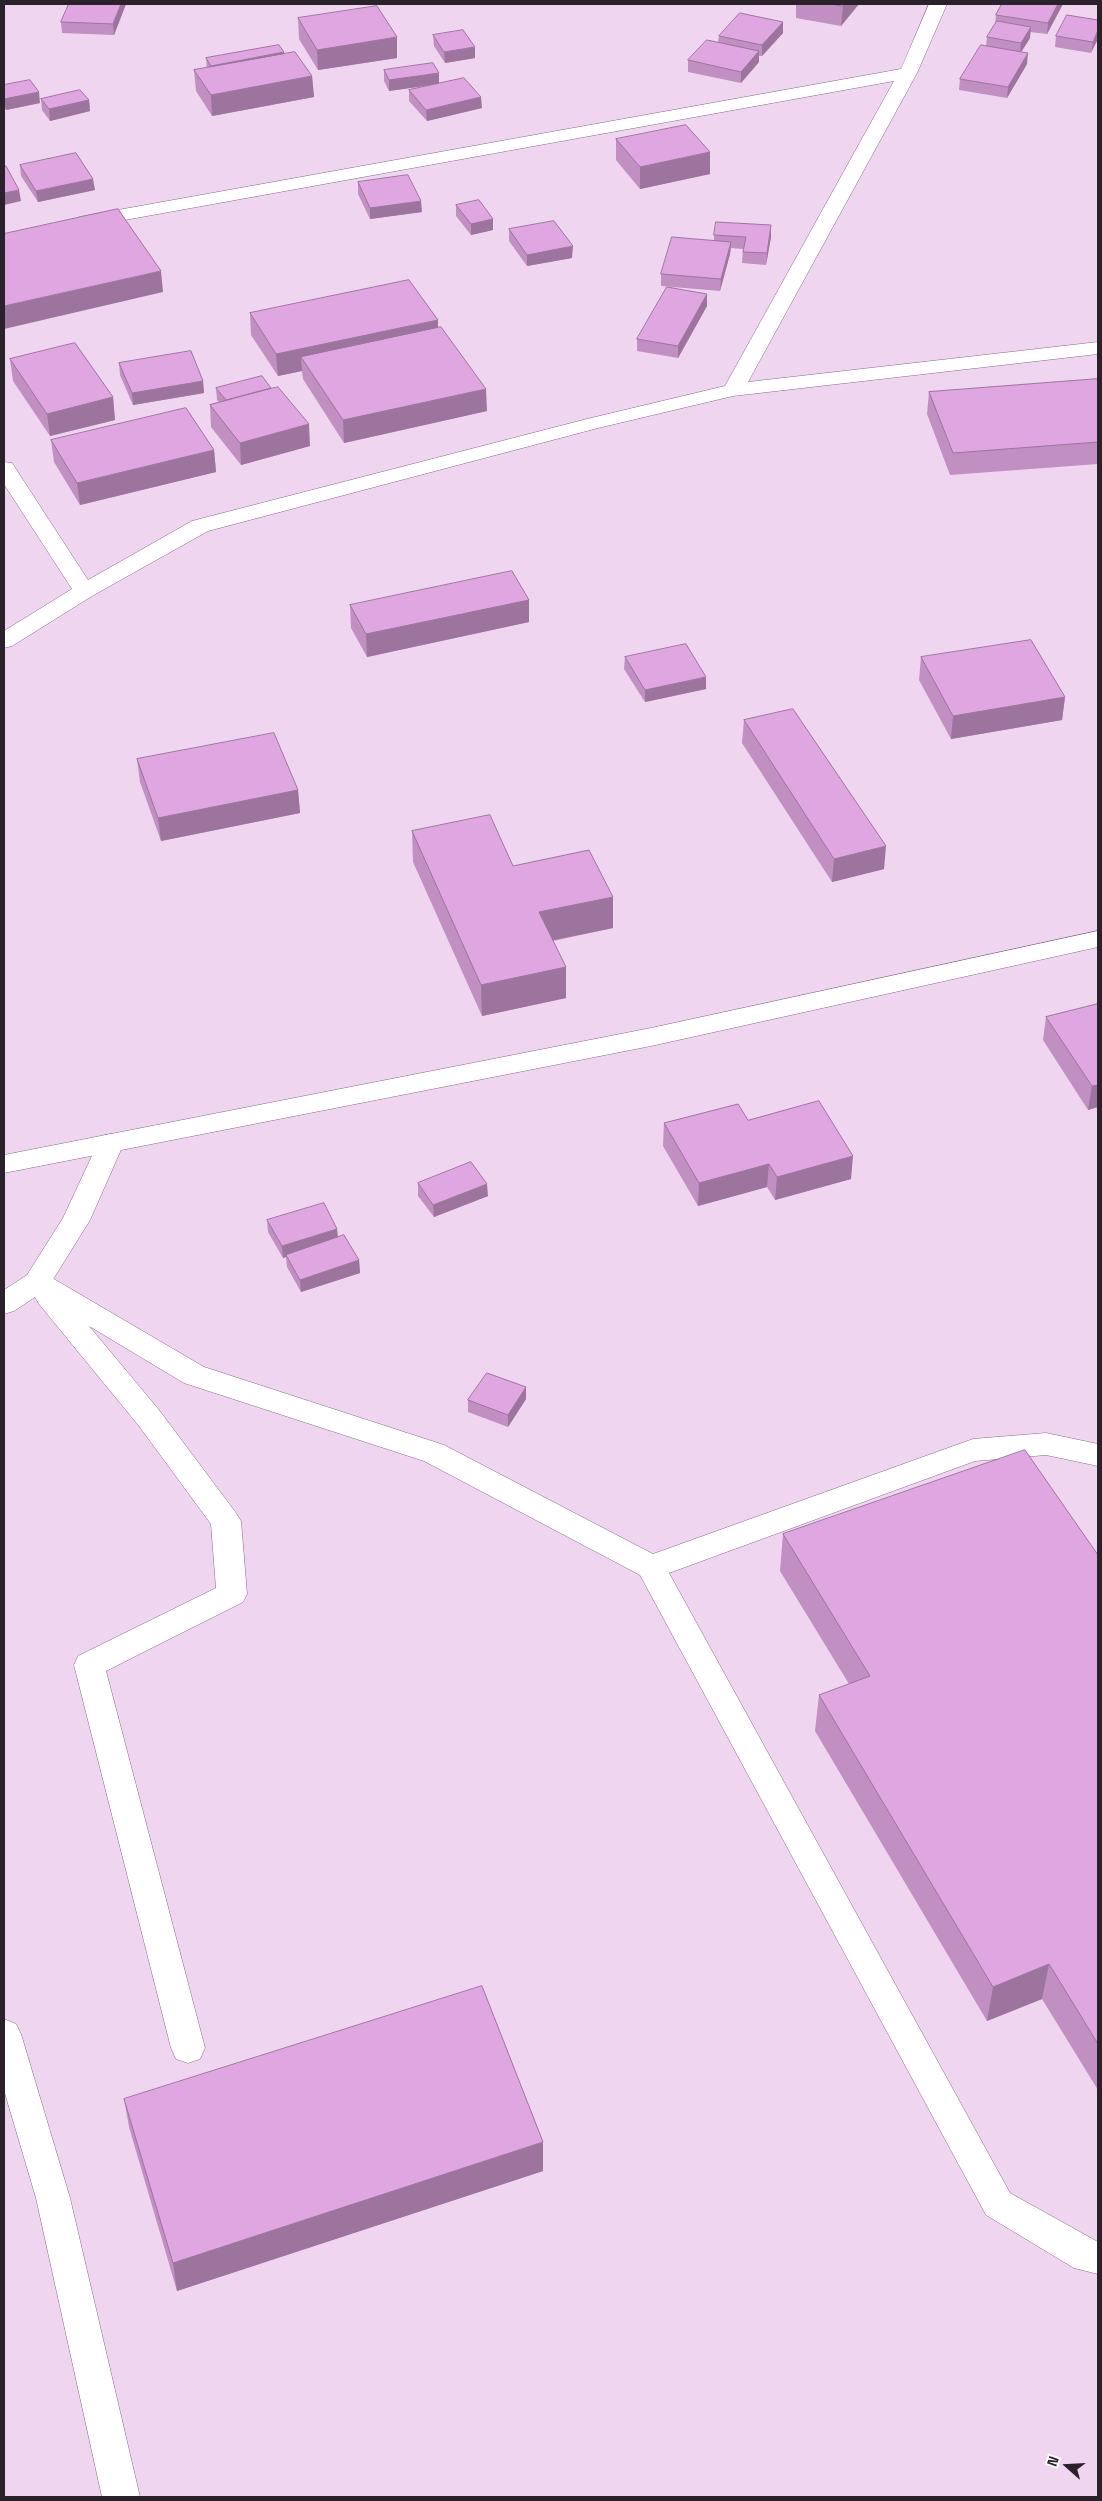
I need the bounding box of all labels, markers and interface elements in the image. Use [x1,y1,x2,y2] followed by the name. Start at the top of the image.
[1042,2441,1092,2491] north arrow
[1043,2454,1063,2468] text: N

